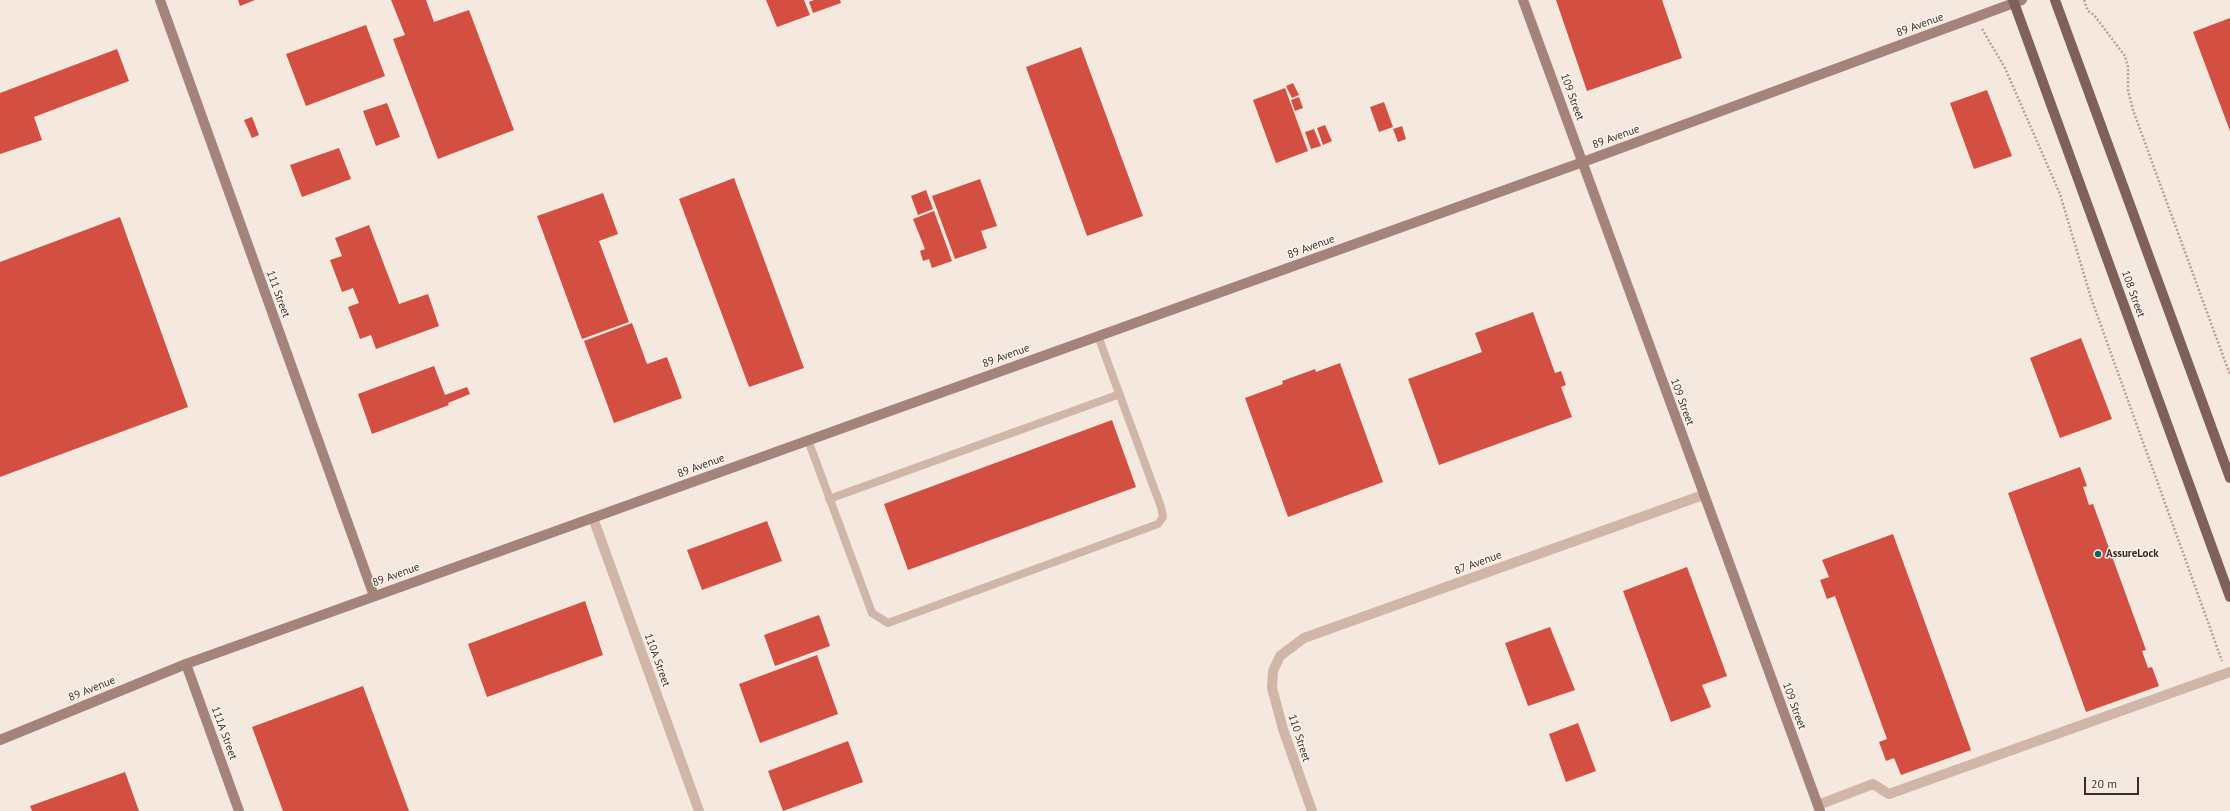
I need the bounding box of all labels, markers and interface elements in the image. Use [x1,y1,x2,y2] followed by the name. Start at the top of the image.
[1895,10,1945,40] street label: 89 Avenue
[1557,72,1587,122] street label: 109 Street
[1591,122,1641,152] street label: 89 Avenue
[1286,232,1336,262] street label: 89 Avenue
[263,269,293,319] street label: 111 Street
[2118,269,2148,319] street label: 108 Street
[981,341,1031,371] street label: 89 Avenue
[1667,377,1697,427] street label: 109 Street
[676,451,726,481] street label: 89 Avenue
[2106,547,2159,561] place label: AssureLock
[1453,548,1503,578] street label: 87 Avenue
[2093,549,2103,559] marker: AssureLock
[371,560,421,590] street label: 89 Avenue
[641,632,673,688] street label: 110A Street
[67,674,117,704] street label: 89 Avenue
[1779,681,1809,731] street label: 109 Street
[208,705,240,761] street label: 111A Street
[1285,713,1313,763] street label: 110 Street
[2086,769,2141,795] scale bar
[2091,776,2117,791] text: 20 m

